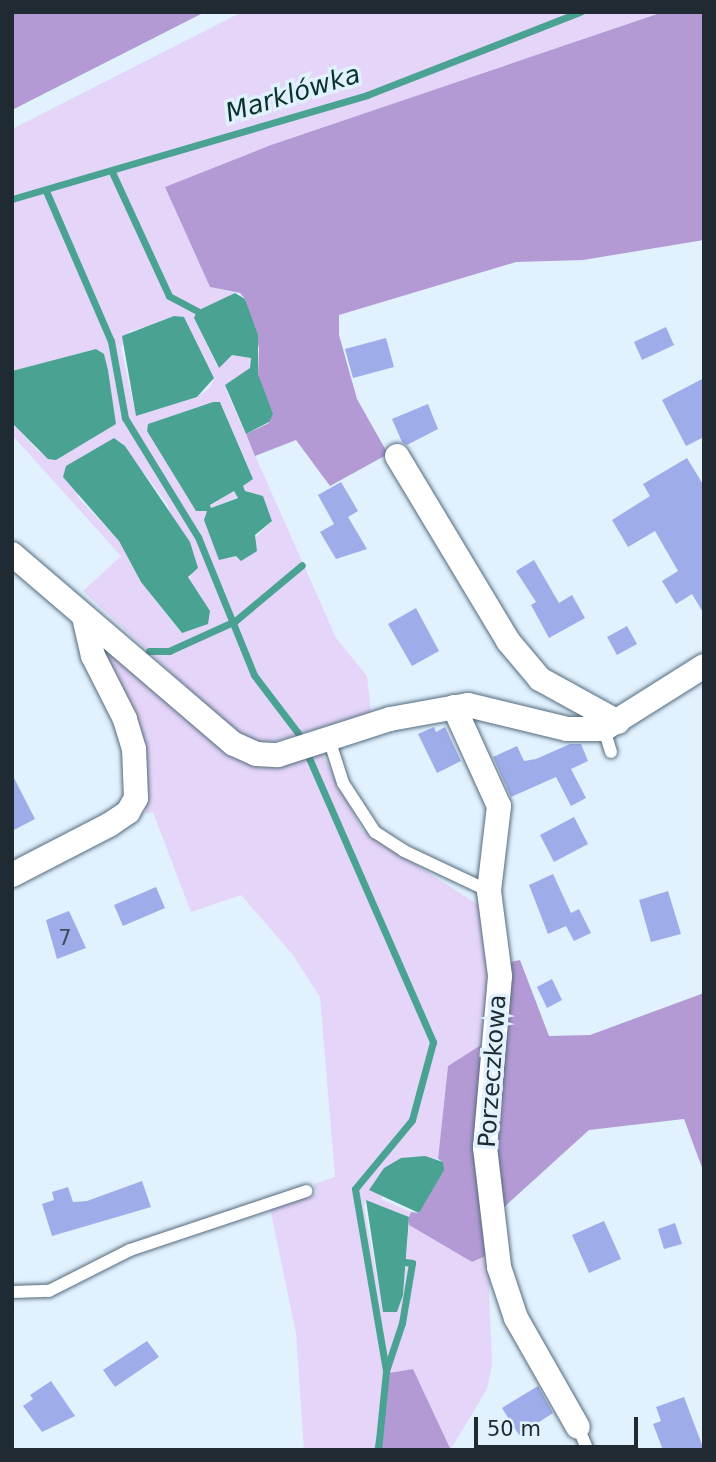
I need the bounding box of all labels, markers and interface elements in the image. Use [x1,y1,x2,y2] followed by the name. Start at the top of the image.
[222,59,364,129] water label: Marklówka
[58,925,72,951] house number: 7
[473,993,513,1149] street label: Porzeczkowa
[478,1402,642,1446] scale bar
[487,1417,541,1441] text: 50 m

